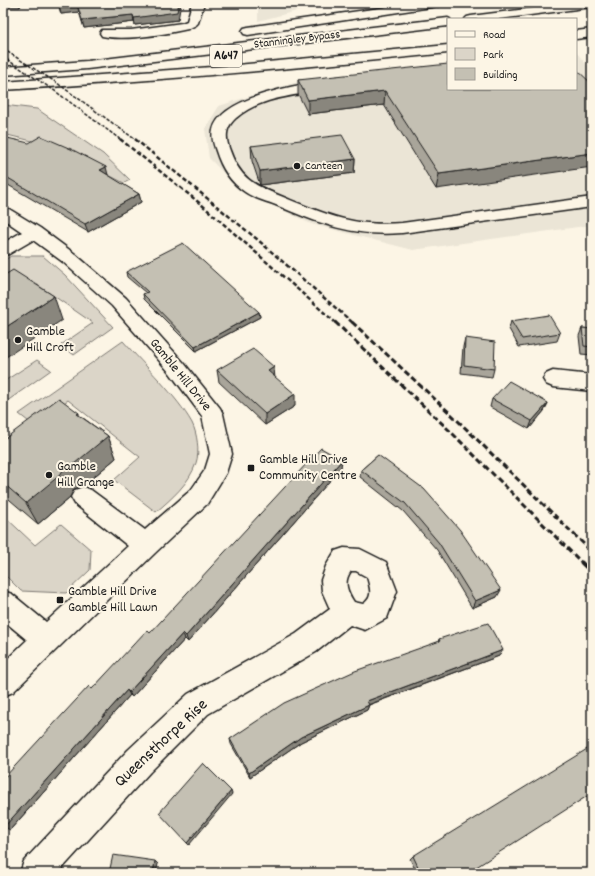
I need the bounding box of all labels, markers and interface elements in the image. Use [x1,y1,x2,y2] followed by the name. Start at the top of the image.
[447,18,577,90] legend
[253,26,341,54] street label: Stanningley Bypass
[483,27,505,44] text: Road
[210,45,242,67] road number: A647
[483,47,504,64] text: Park
[483,67,518,84] text: Building
[305,158,343,175] place label: Canteen
[292,161,302,171] marker: Canteen
[26,322,74,358] place label: Gamble Hill Croft
[144,334,216,416] street label: Gamble Hill Drive
[13,335,23,345] marker: Gamble Hill Croft
[259,450,357,486] place label: Gamble Hill Drive Community Centre
[57,457,114,493] place label: Gamble Hill Grange
[246,463,256,473] marker: Gamble Hill Drive Community Centre
[44,470,54,480] marker: Gamble Hill Grange
[68,582,157,618] place label: Gamble Hill Drive Gamble Hill Lawn
[55,595,65,605] marker: Gamble Hill Drive Gamble Hill Lawn
[110,694,214,794] street label: Queensthorpe Rise

